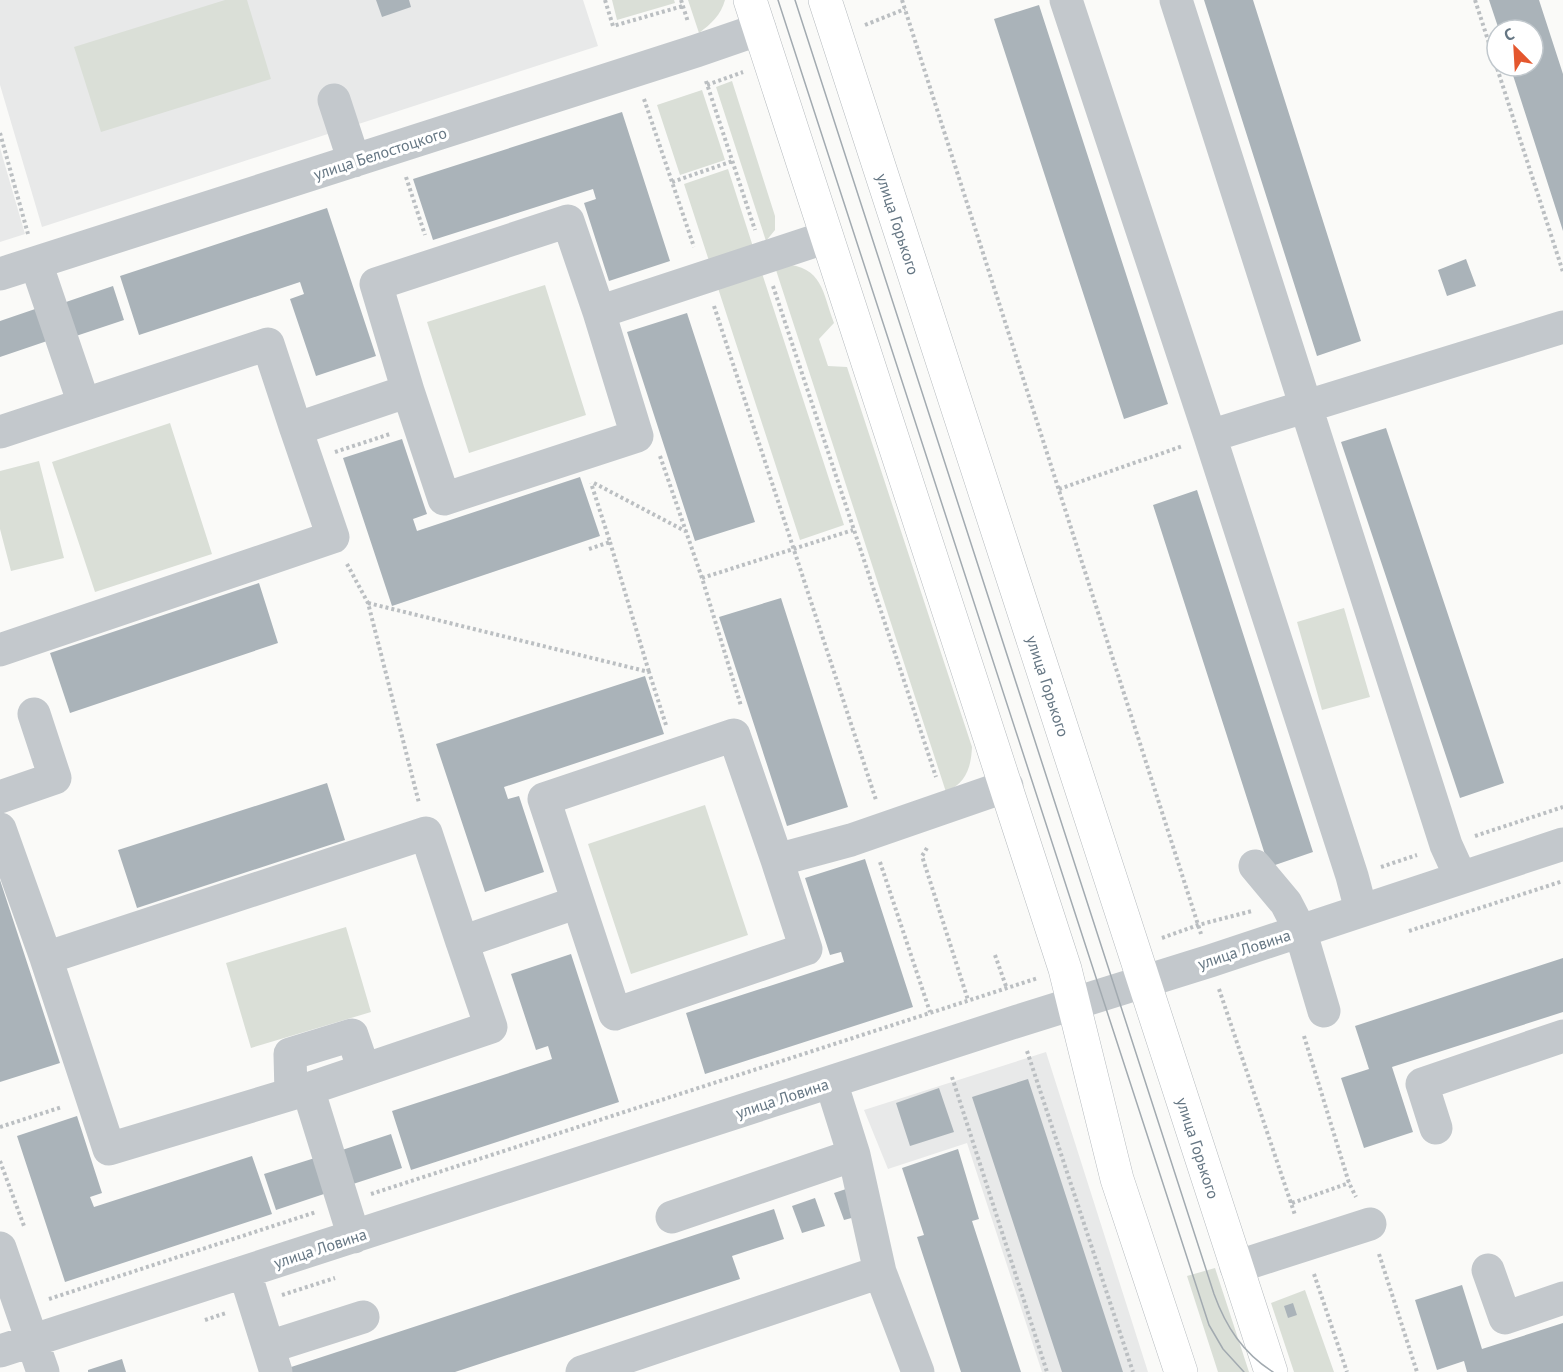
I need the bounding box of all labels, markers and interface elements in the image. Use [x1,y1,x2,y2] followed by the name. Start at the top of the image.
[1485,18,1545,78] north arrow
[1501,23,1517,45] text: С
[311,122,449,184] street label: улица Белостоцкого
[872,171,924,277] street label: улица Горького
[1022,633,1074,739] street label: улица Горького
[1195,925,1293,973] street label: улица Ловина
[733,1074,831,1122] street label: улица Ловина
[1172,1095,1224,1201] street label: улица Горького
[271,1224,369,1272] street label: улица Ловина

